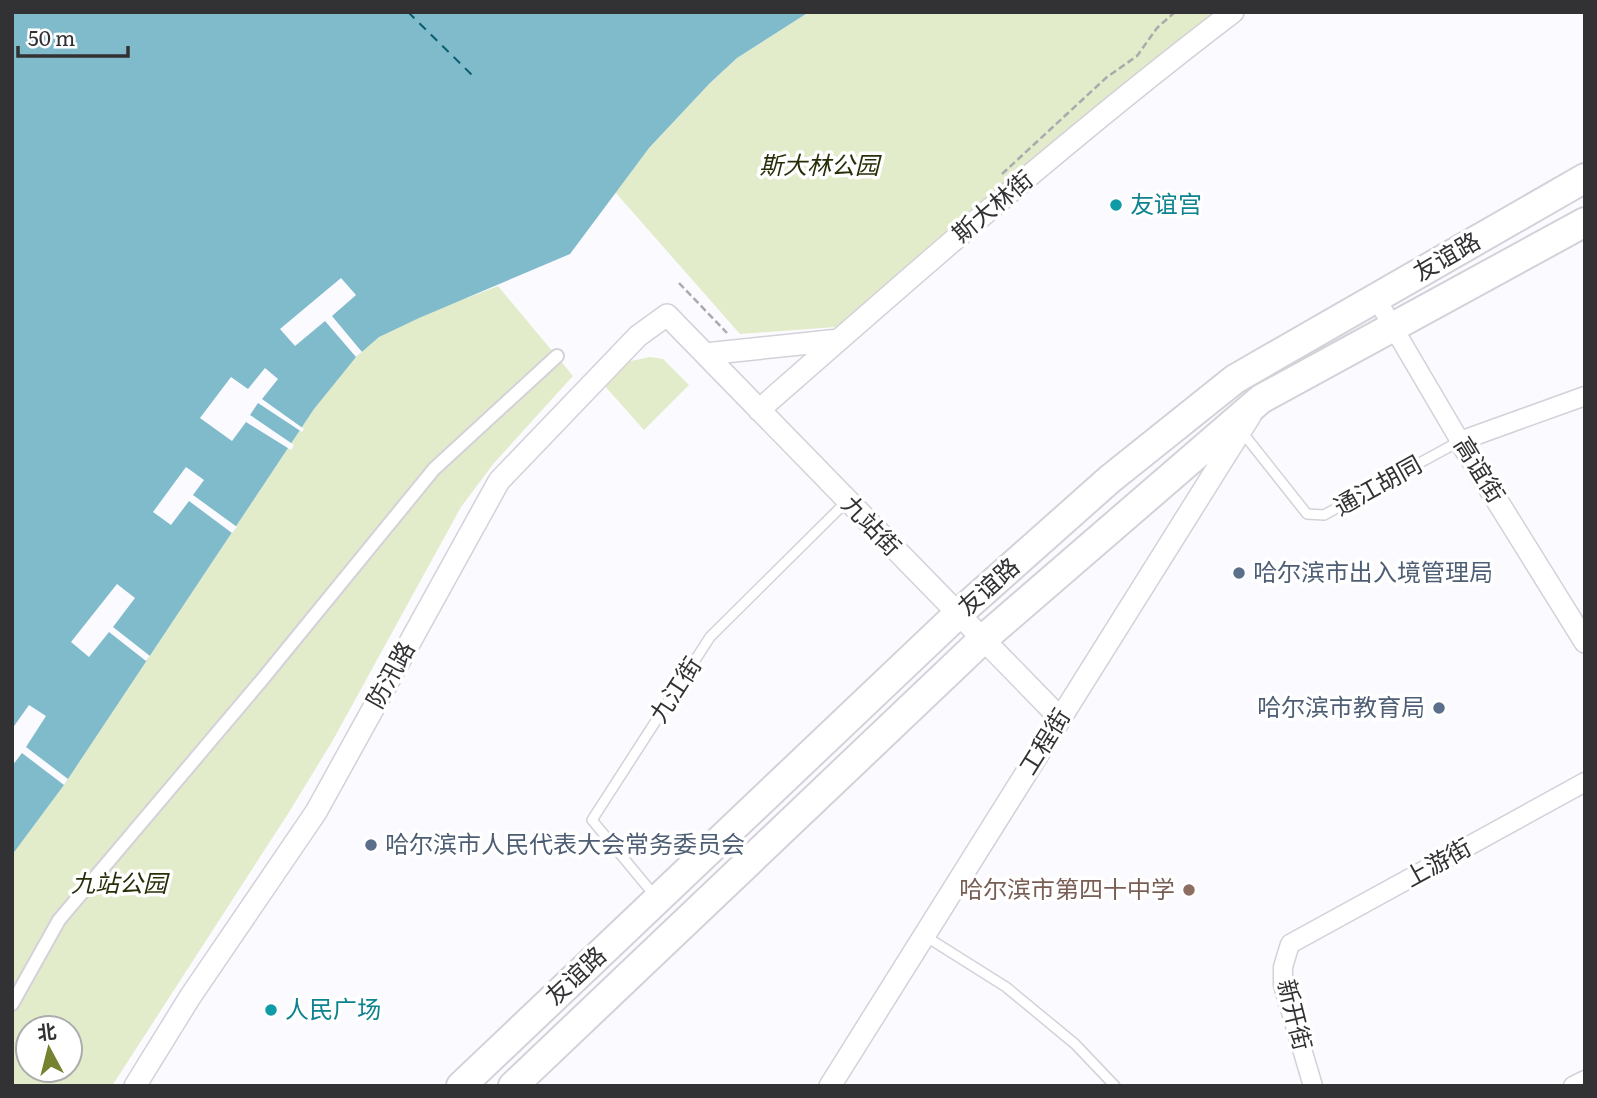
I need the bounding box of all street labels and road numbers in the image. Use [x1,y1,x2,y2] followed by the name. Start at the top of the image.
[943,161,1039,249] street label: 斯大林街
[1406,222,1486,288] street label: 友谊路
[1447,429,1515,508] street label: 高谊街
[1326,445,1427,522] street label: 通江胡同
[835,486,910,562] street label: 九站街
[949,548,1026,622] street label: 友谊路
[356,634,422,714] street label: 防汛路
[640,649,708,728] street label: 九江街
[1009,701,1077,780] street label: 工程街
[1397,828,1477,894] street label: 上游街
[536,937,613,1012] street label: 友谊路
[1271,975,1322,1054] street label: 新开街

